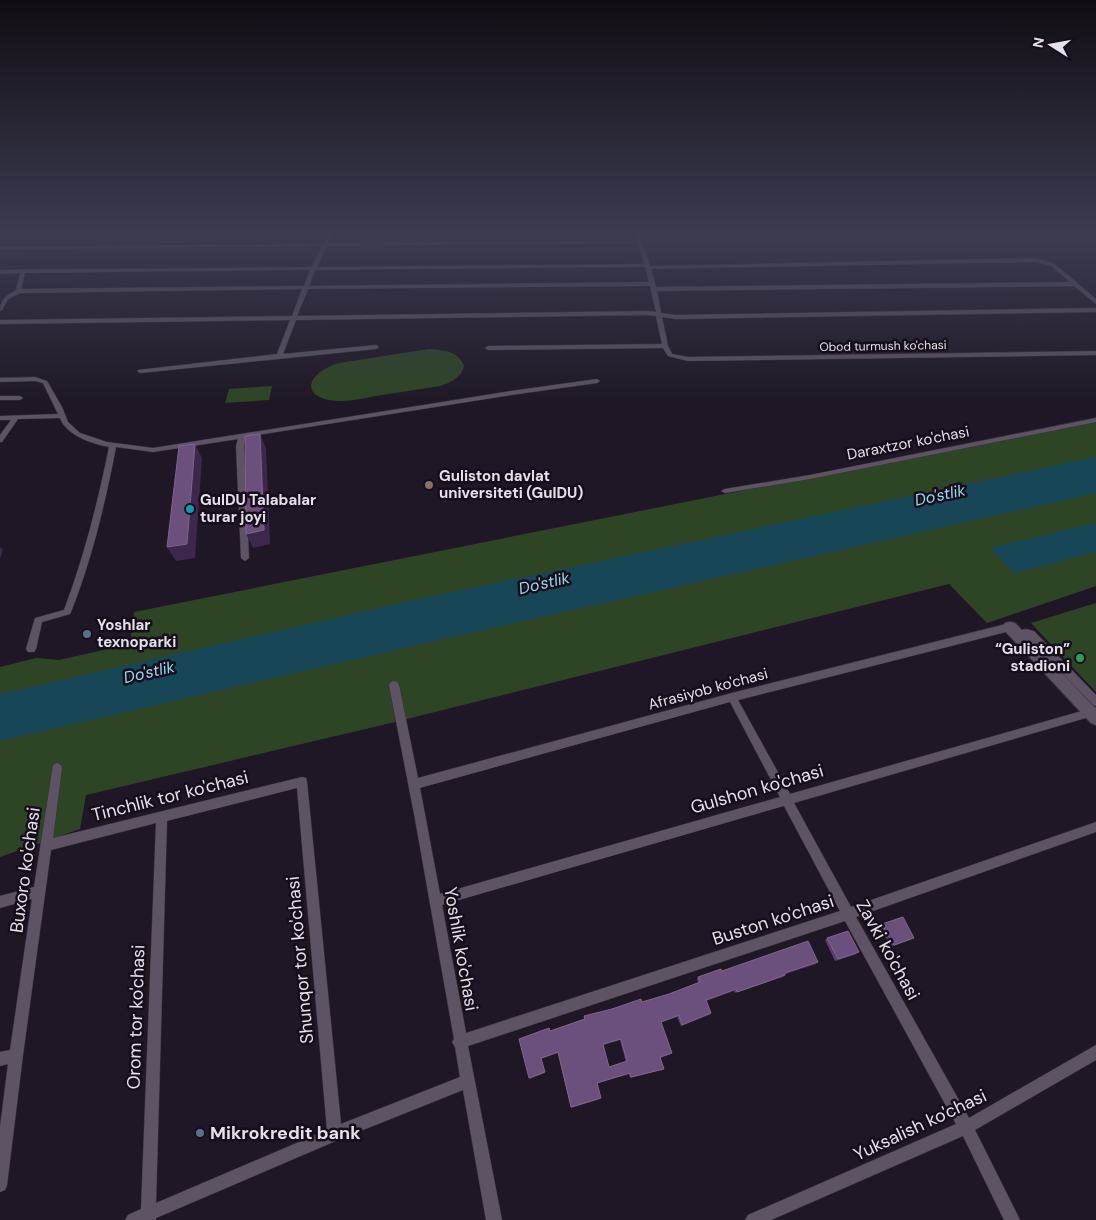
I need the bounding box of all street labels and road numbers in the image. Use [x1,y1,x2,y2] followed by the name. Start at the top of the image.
[819,337,947,355] street label: Obod turmush ko'chasi
[845,421,971,465] street label: Daraxtzor ko'chasi
[646,663,770,715] street label: Afrasiyob ko'chasi
[688,759,826,819] street label: Gulshon ko'chasi
[89,765,251,827] street label: Tinchlik tor ko'chasi
[4,806,46,934] street label: Buxoro ko'chasi
[281,875,319,1045] street label: Shunqor tor ko'chasi
[438,885,484,1013] street label: Yoshlik ko'chasi
[709,889,837,951] street label: Buston ko'chasi
[851,896,925,1004] street label: Zavki ko'chasi
[121,944,151,1090] street label: Orom tor ko'chasi
[850,1084,990,1166] street label: Yuksalish ko'chasi

